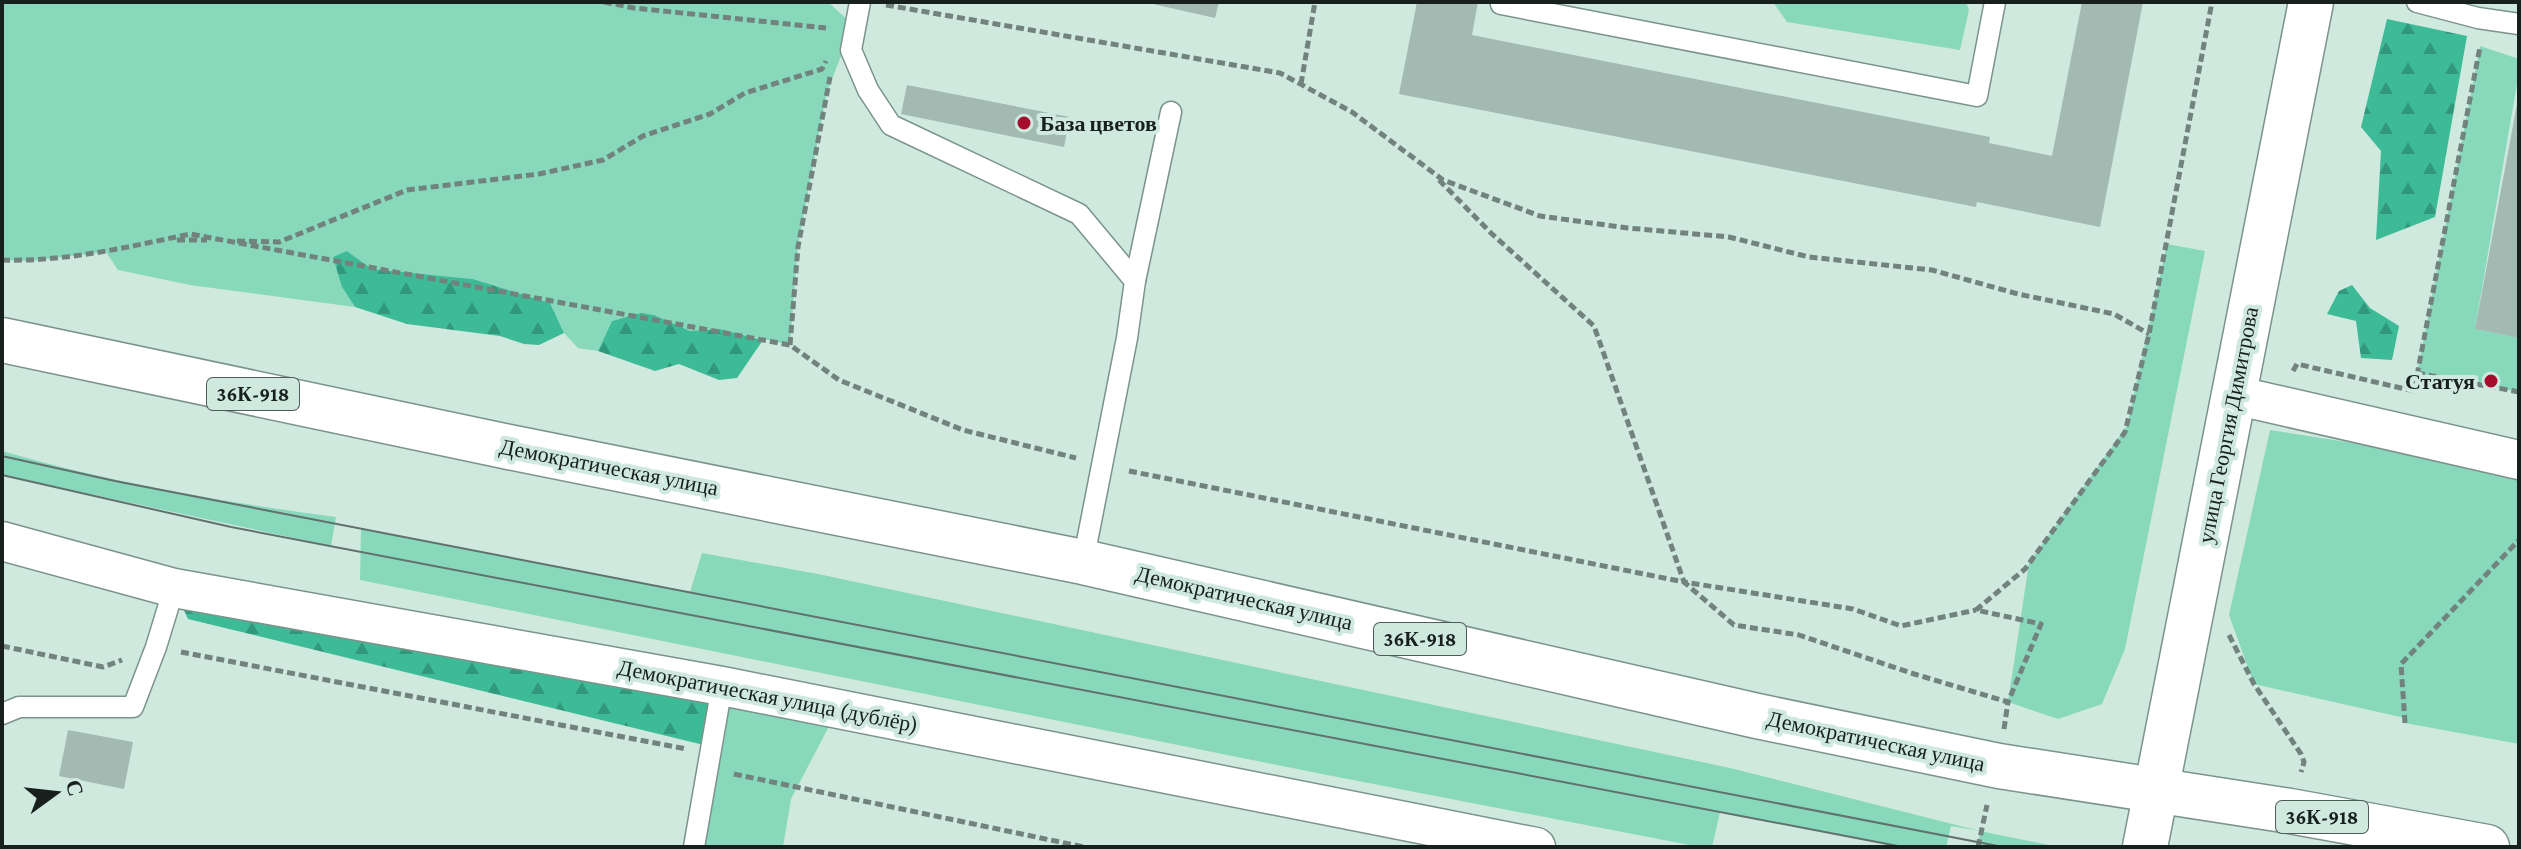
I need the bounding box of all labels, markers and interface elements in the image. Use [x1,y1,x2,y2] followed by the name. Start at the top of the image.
[1040,111,1157,136] place label: База цветов
[1015,114,1033,132] marker: База цветов
[2193,304,2263,545] street label: улица Георгия Димитрова
[2405,369,2475,394] place label: Статуя
[2482,372,2500,390] marker: Статуя
[207,378,299,410] road number: 36К-918
[498,434,721,501] street label: Демократическая улица
[1133,561,1355,635] street label: Демократическая улица
[1374,623,1466,655] road number: 36К-918
[615,655,921,738] street label: Демократическая улица (дублёр)
[1765,706,1987,776] street label: Демократическая улица
[16,753,96,833] north arrow
[61,777,89,799] text: С
[2276,801,2368,833] road number: 36К-918

